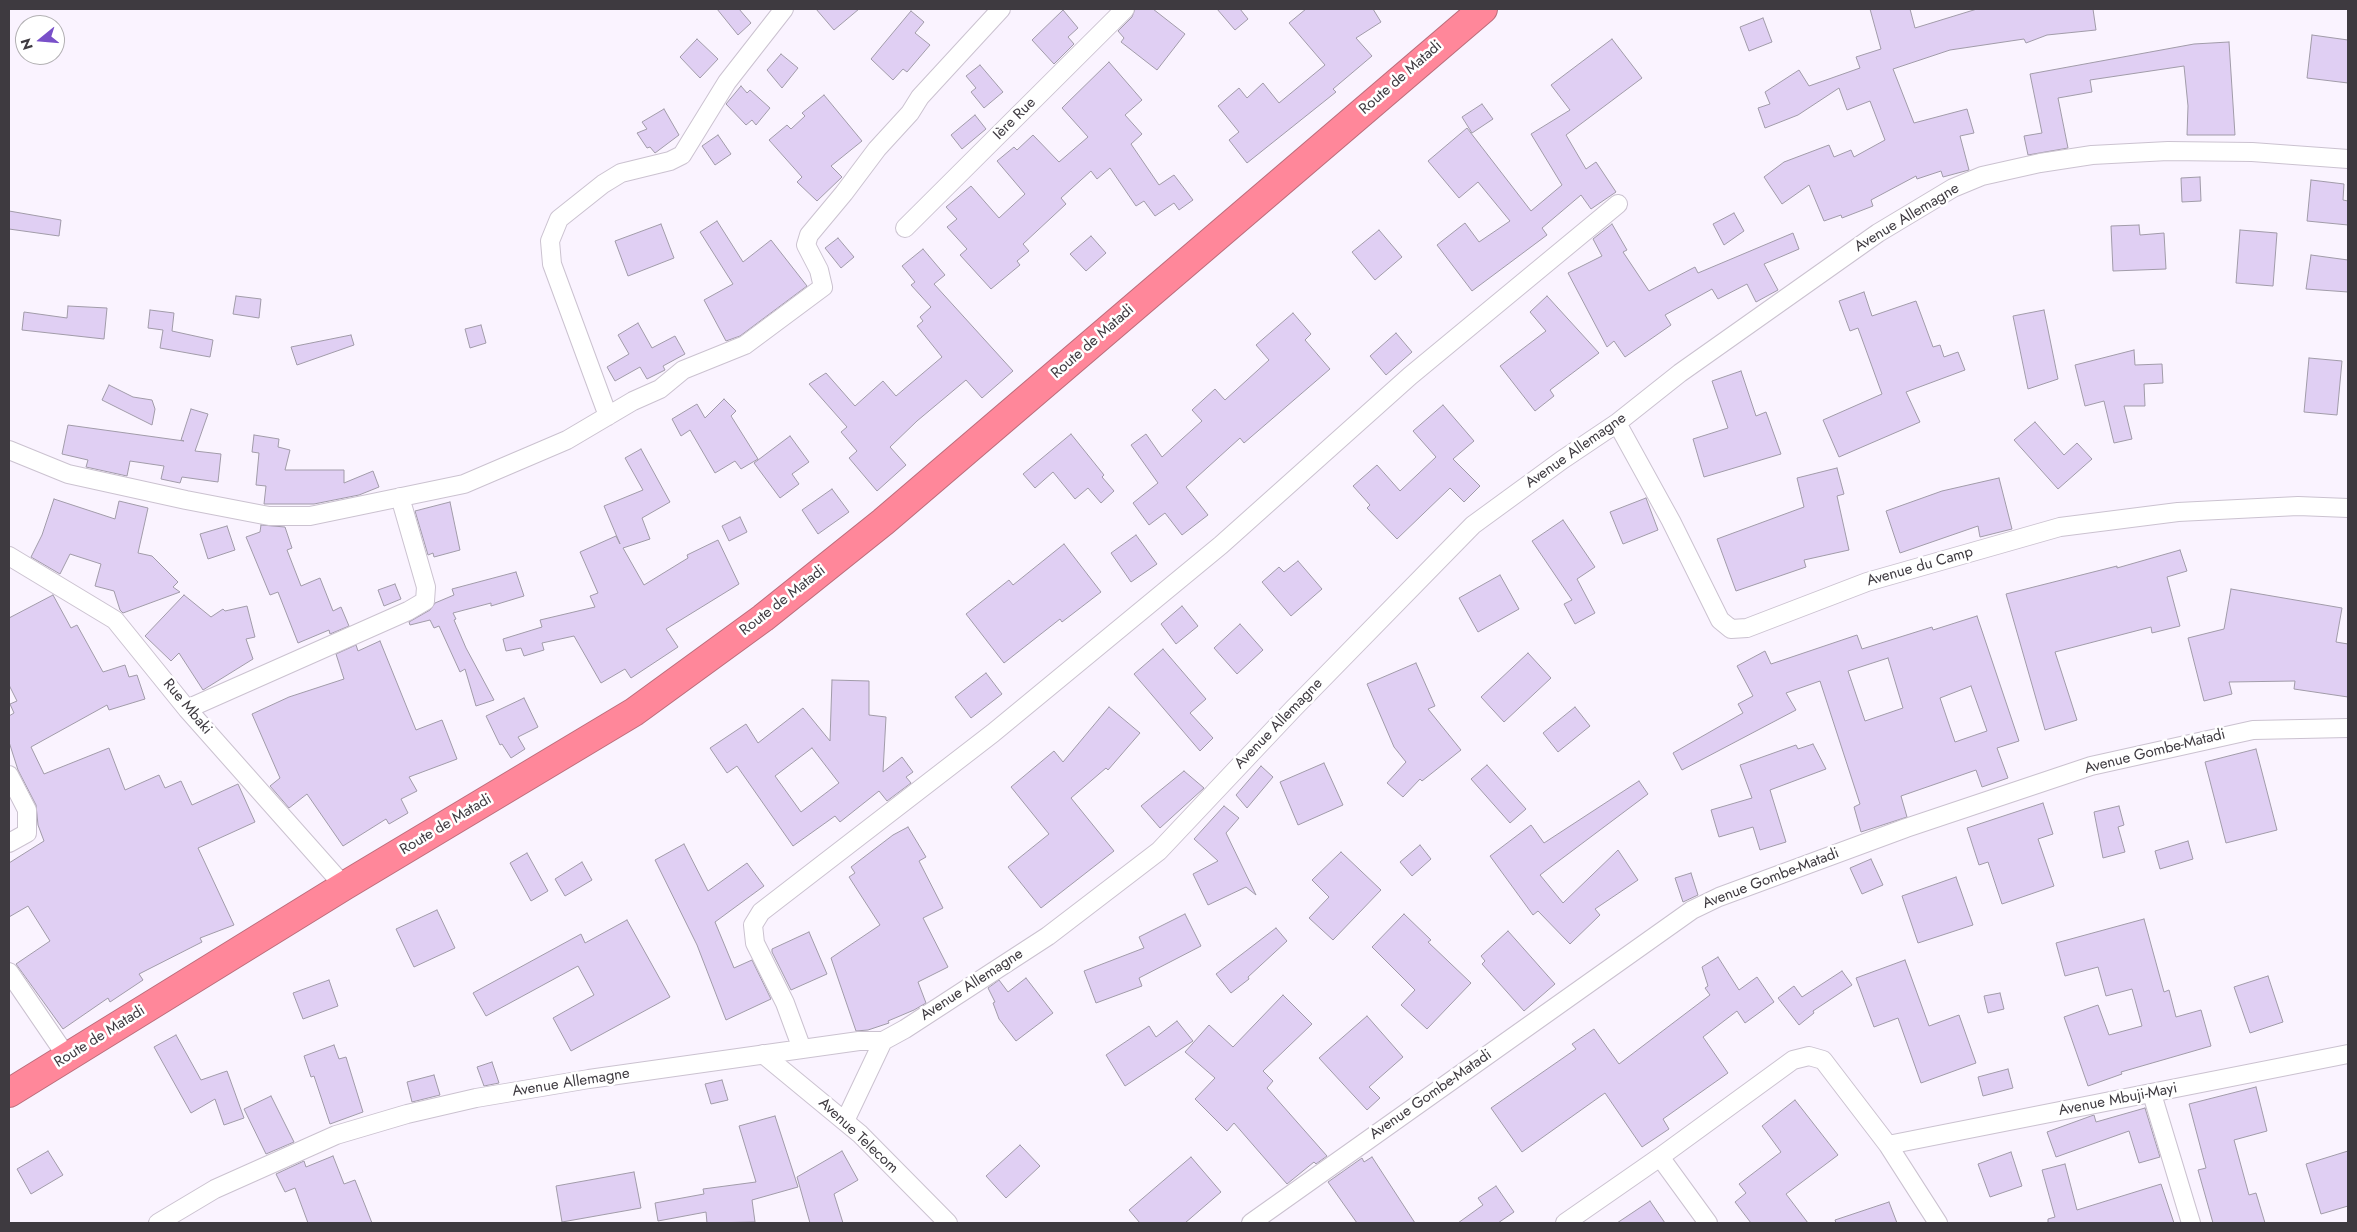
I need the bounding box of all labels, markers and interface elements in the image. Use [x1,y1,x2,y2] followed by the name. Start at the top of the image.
[15,15,65,65] north arrow
[15,36,38,52] text: N
[1356,37,1446,119] street label: Route de Matadi
[990,94,1040,144] street label: Ière Rue
[1851,180,1963,256] street label: Avenue Allemagne
[1048,301,1138,383] street label: Route de Matadi
[1522,410,1630,492] street label: Avenue Allemagne
[1865,543,1975,591] street label: Avenue du Camp
[737,562,829,640] street label: Route de Matadi
[1231,675,1327,773] street label: Avenue Allemagne
[159,676,215,738] street label: Rue Mbaki
[2083,726,2227,778] street label: Avenue Gombe-Matadi
[397,791,495,859] street label: Route de Matadi
[1700,845,1842,913] street label: Avenue Gombe-Matadi
[917,945,1027,1025] street label: Avenue Allemagne
[51,1002,149,1072] street label: Route de Matadi
[1367,1046,1495,1144] street label: Avenue Gombe-Matadi
[511,1065,631,1101] street label: Avenue Allemagne
[2057,1080,2179,1120] street label: Avenue Mbuji-Mayi
[814,1094,902,1178] street label: Avenue Telecom

